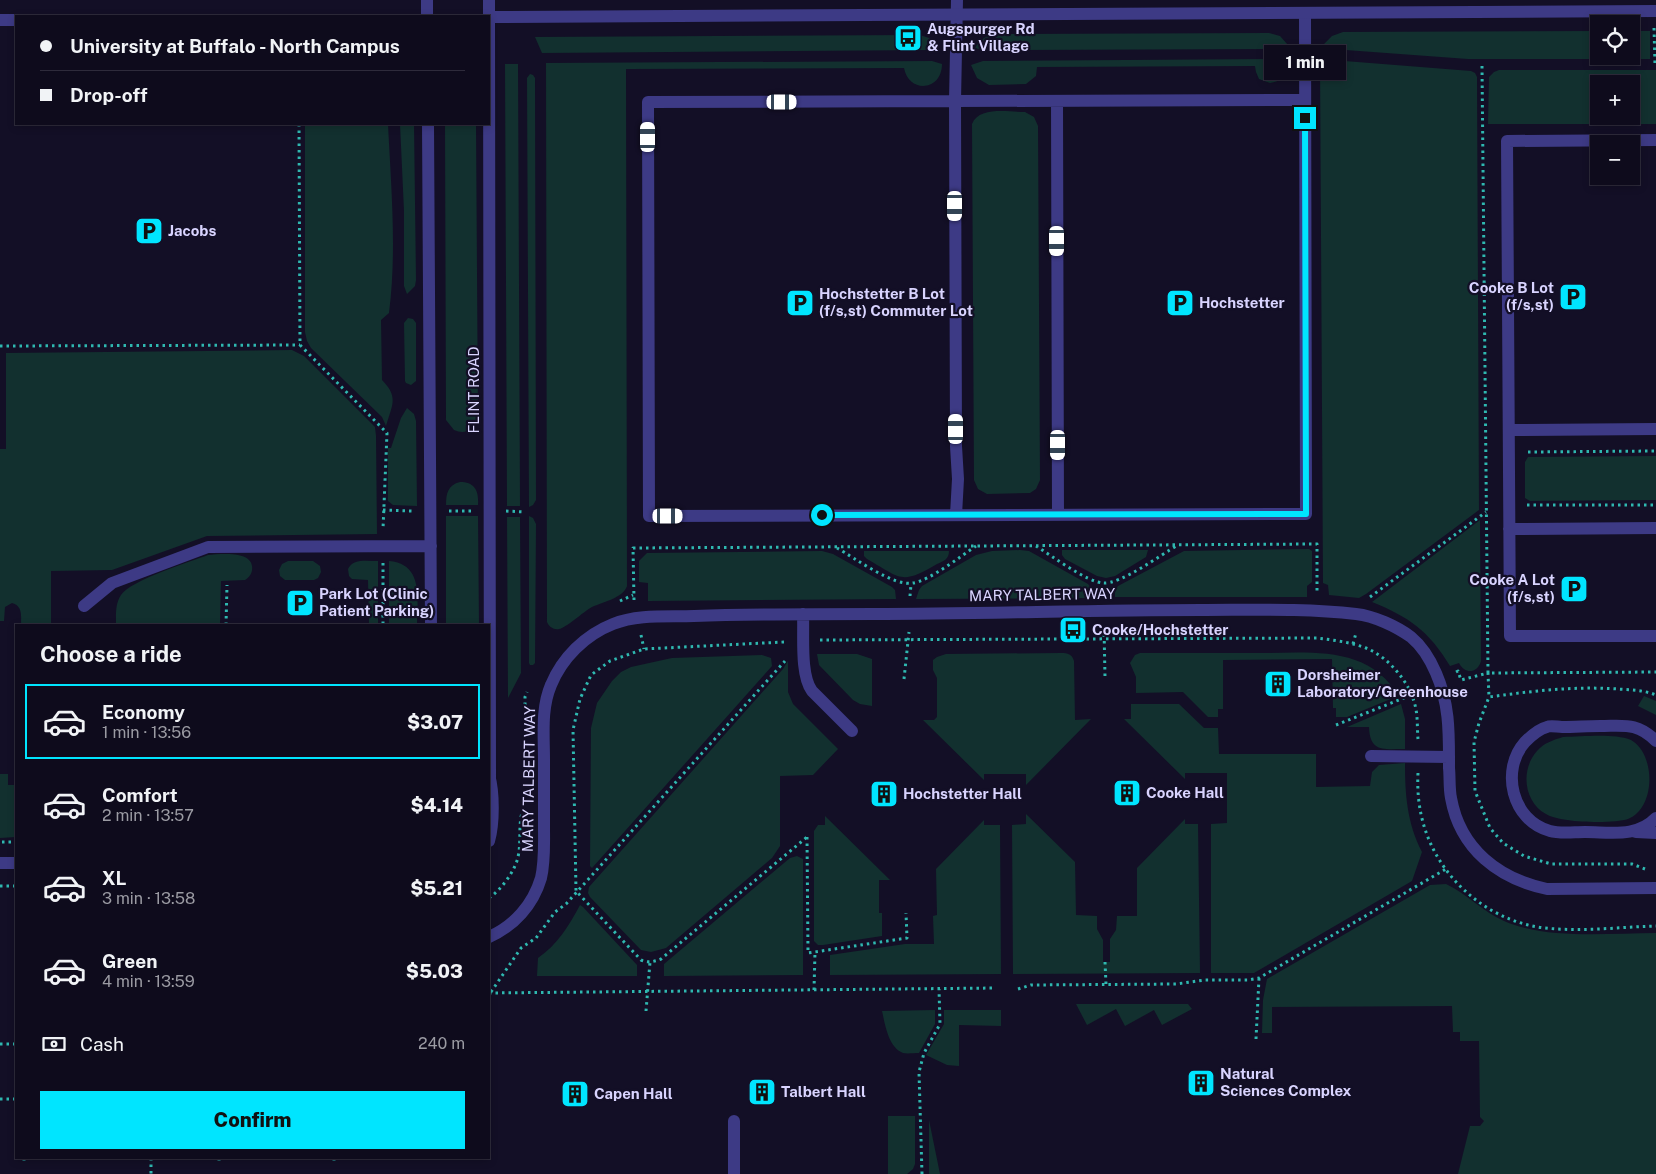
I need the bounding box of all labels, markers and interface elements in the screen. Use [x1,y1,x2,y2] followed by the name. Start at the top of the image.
[1590,15,1640,185] map controls
[1590,15,1640,65] button: locate
[927,20,1035,54] place label: Augspurger Rd & Flint Village
[893,23,923,53] bus stop icon: Augspurger Rd & Flint Village
[70,35,400,57] text: University at Buffalo - North Campus
[1264,46,1346,80] callout: 1 min
[1285,53,1325,72] text: 1 min
[1590,75,1640,125] button: +
[70,84,147,106] text: Drop-off
[767,95,797,110] car
[1294,107,1316,129] route end
[640,122,655,152] car
[1590,135,1640,185] button: −
[947,191,962,221] car
[134,216,164,246] parking icon: Jacobs
[168,222,216,239] place label: Jacobs
[1049,226,1064,256] car
[1469,279,1554,313] place label: Cooke B Lot (f/s,st)
[1558,282,1588,312] parking icon: Cooke B Lot (f/s,st)
[819,285,973,319] place label: Hochstetter B Lot (f/s,st) Commuter Lot
[785,288,815,318] parking icon: Hochstetter B Lot (f/s,st) Commuter Lot
[1165,288,1195,318] parking icon: Hochstetter
[1199,294,1285,311] place label: Hochstetter
[465,346,482,434] street label: FLINT ROAD
[948,414,963,444] car
[1050,430,1065,460] car
[811,504,833,526] route start
[653,509,683,524] car
[1469,571,1555,605] place label: Cooke A Lot (f/s,st)
[1559,574,1589,604] parking icon: Cooke A Lot (f/s,st)
[319,585,434,619] place label: Park Lot (Clinic Patient Parking)
[969,585,1115,604] street label: MARY TALBERT WAY
[285,588,315,618] parking icon: Park Lot (Clinic Patient Parking)
[1058,615,1088,645] bus stop icon: Cooke/Hochstetter
[1092,621,1228,638] place label: Cooke/Hochstetter
[40,641,182,667] text: Choose a ride
[1297,666,1468,700] place label: Dorsheimer Laboratory/Greenhouse
[1263,669,1293,699] building icon: Dorsheimer Laboratory/Greenhouse
[42,699,87,744] icon: car
[102,701,185,723] text: Economy
[519,706,538,852] street label: MARY TALBERT WAY
[407,711,463,733] text: $3.07
[102,723,191,742] text: 1 min · 13:56
[1112,778,1142,808] building icon: Cooke Hall
[869,779,899,809] building icon: Hochstetter Hall
[42,782,87,827] icon: car
[102,784,178,806] text: Comfort
[1146,784,1224,801] place label: Cooke Hall
[903,785,1022,802] place label: Hochstetter Hall
[411,794,463,816] text: $4.14
[102,806,194,825] text: 2 min · 13:57
[42,865,87,910] icon: car
[102,867,127,889] text: XL
[410,877,463,899] text: $5.21
[102,889,195,908] text: 3 min · 13:58
[42,948,87,993] icon: car
[102,950,157,972] text: Green
[406,960,463,982] text: $5.03
[102,972,195,991] text: 4 min · 13:59
[40,1030,68,1058] icon: cash
[80,1033,124,1055] text: Cash
[418,1034,465,1053] text: 240 m
[1220,1065,1351,1099] place label: Natural Sciences Complex
[1186,1068,1216,1098] building icon: Natural Sciences Complex
[747,1077,777,1107] building icon: Talbert Hall
[560,1079,590,1109] building icon: Capen Hall
[781,1083,866,1100] place label: Talbert Hall
[594,1085,673,1102] place label: Capen Hall
[40,1091,465,1149] button: Confirm

